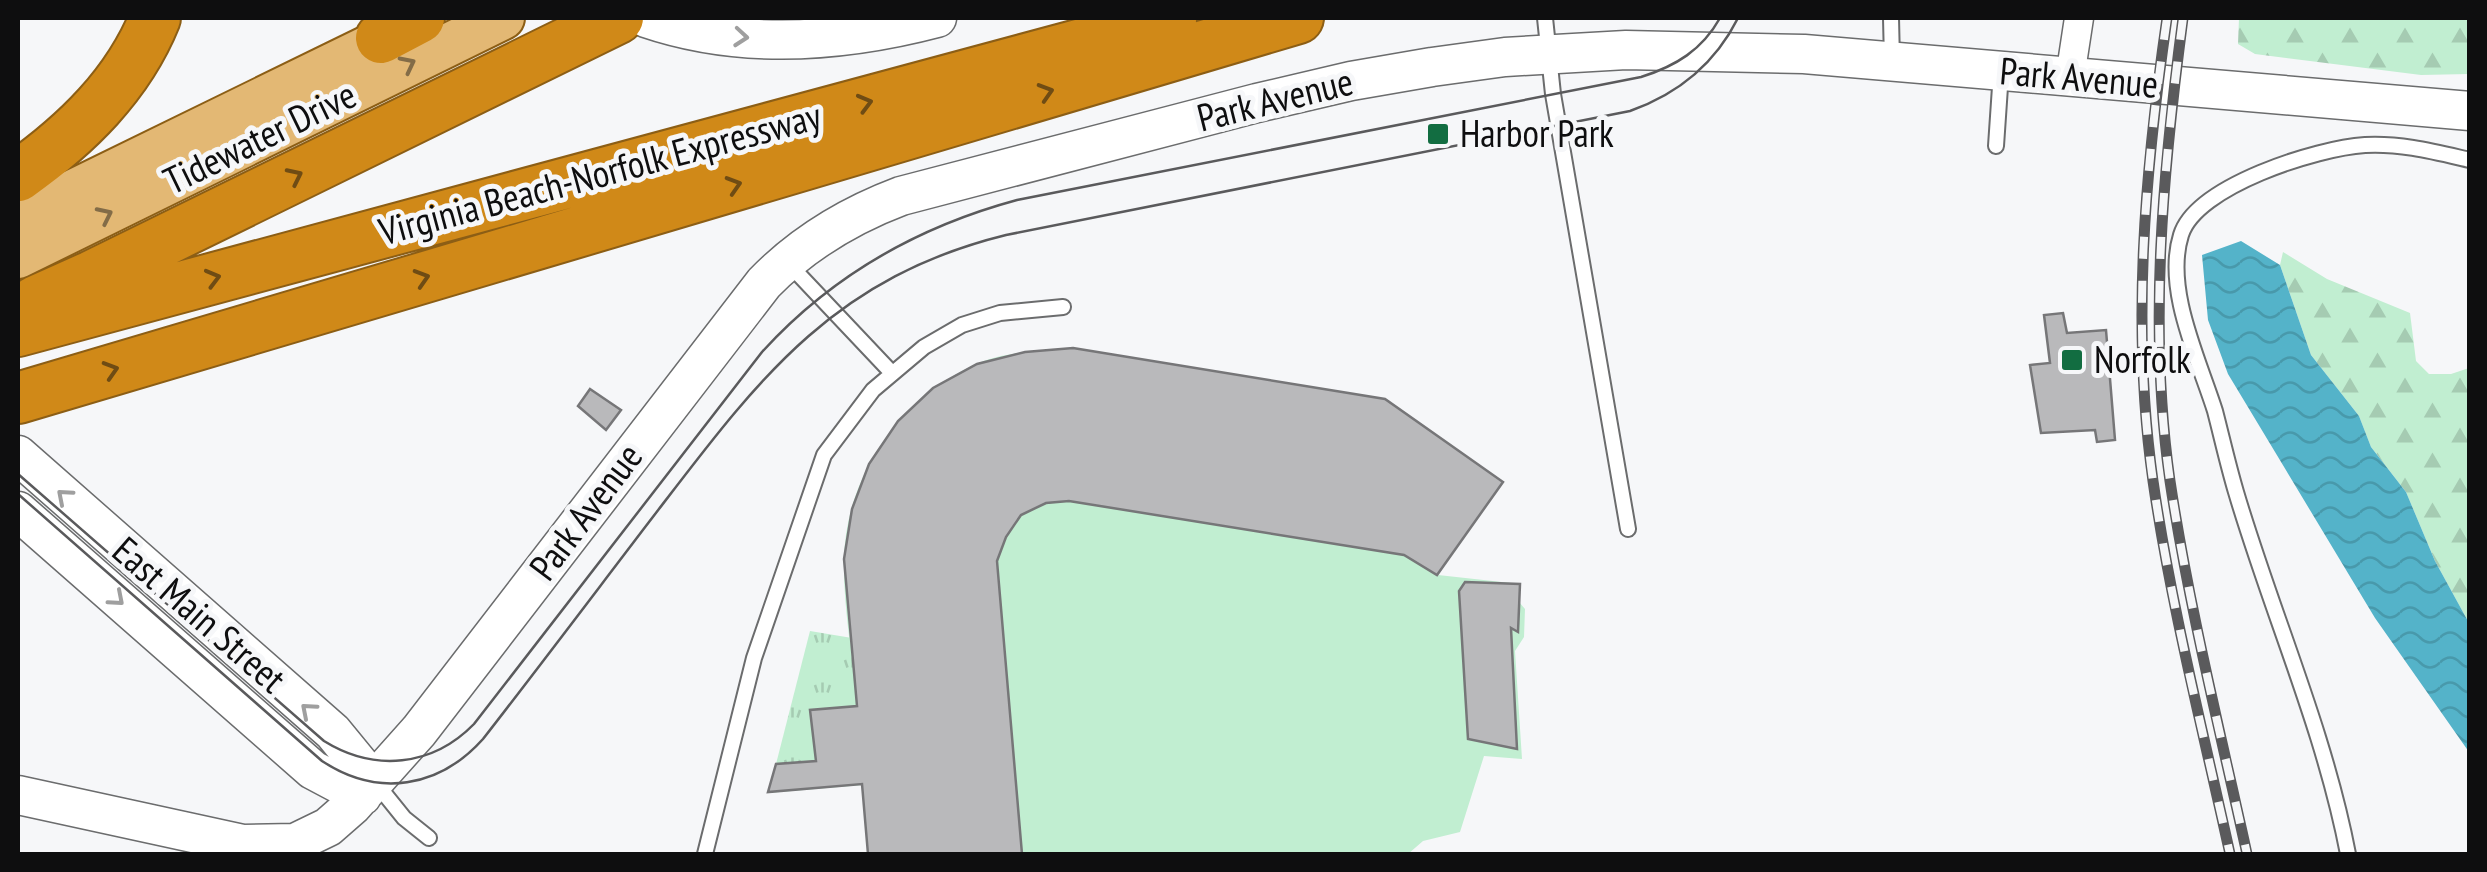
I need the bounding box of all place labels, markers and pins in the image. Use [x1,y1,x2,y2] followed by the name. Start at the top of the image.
[1460,108,1614,157] place label: Harbor Park
[1425,121,1451,147] marker: Harbor Park
[2094,334,2191,383] place label: Norfolk
[2059,347,2085,373] marker: Norfolk

